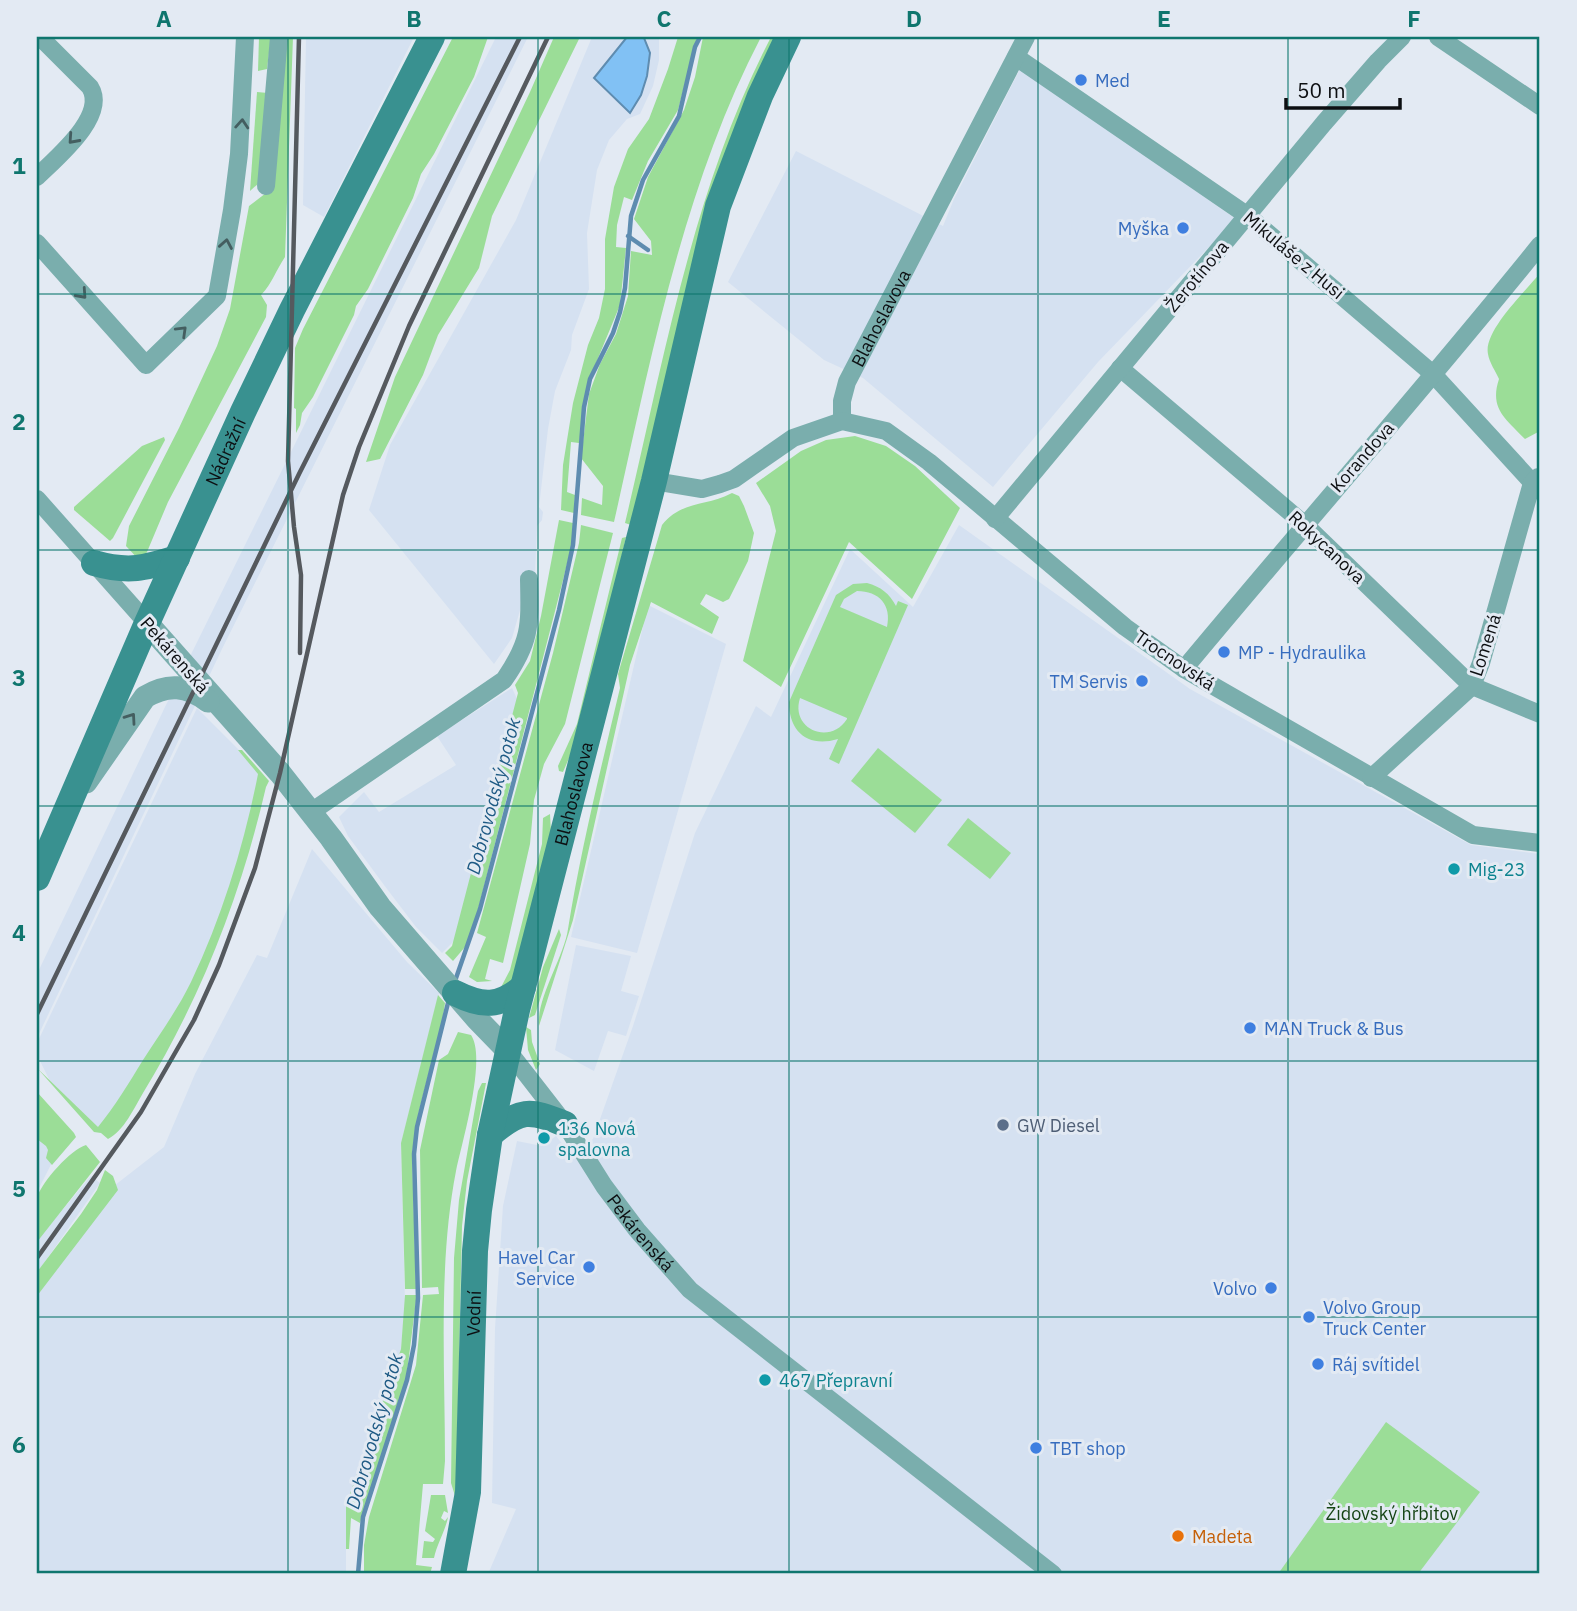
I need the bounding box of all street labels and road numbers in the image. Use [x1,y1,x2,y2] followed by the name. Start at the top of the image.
[1239,206,1349,304] street label: Mikuláše z Husi
[1161,235,1234,316] street label: Žerotínova
[846,265,915,370] street label: Blahoslavova
[200,414,251,489] street label: Nádražní
[1325,417,1399,497] street label: Korandova
[1284,506,1371,589] street label: Rokycanova
[1464,610,1506,679] street label: Lomená
[136,612,215,698] street label: Pekárenská
[1130,625,1220,695] street label: Trocnovská
[549,739,598,848] street label: Blahoslavova
[602,1189,680,1277] street label: Pekárenská
[461,1290,485,1337] street label: Vodní

